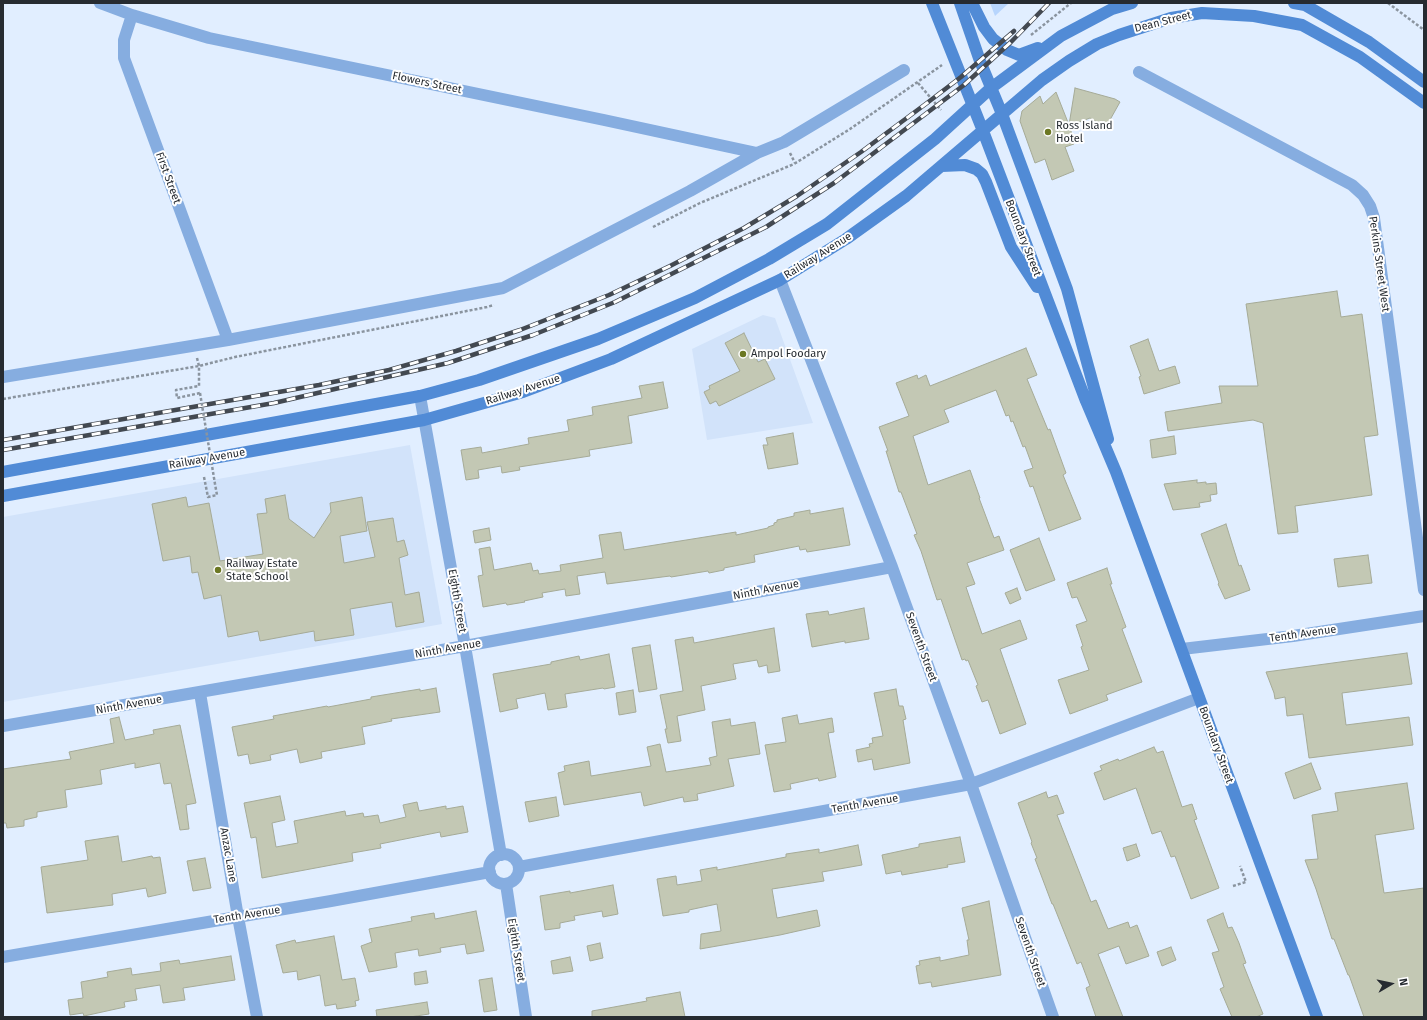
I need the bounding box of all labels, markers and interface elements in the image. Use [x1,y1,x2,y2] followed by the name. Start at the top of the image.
[1133,9,1193,35] street label: Dean Street
[391,69,463,97] street label: Flowers Street
[1056,119,1113,145] place label: Ross Island Hotel
[1043,127,1053,137] marker: Ross Island Hotel
[153,150,183,206] street label: First Street
[1002,198,1044,278] street label: Boundary Street
[1366,215,1392,313] street label: Perkins Street West
[782,230,854,282] street label: Railway Avenue
[751,347,826,361] place label: Ampol Foodary
[738,349,748,359] marker: Ampol Foodary
[484,372,562,408] street label: Railway Avenue
[168,446,246,472] street label: Railway Avenue
[226,557,297,583] place label: Railway Estate State School
[213,565,223,575] marker: Railway Estate State School
[445,568,469,634] street label: Eighth Street
[732,577,800,603] street label: Ninth Avenue
[902,610,940,684] street label: Seventh Street
[1269,623,1337,645] street label: Tenth Avenue
[414,637,482,661] street label: Ninth Avenue
[95,693,163,717] street label: Ninth Avenue
[1196,705,1236,785] street label: Boundary Street
[831,792,899,816] street label: Tenth Avenue
[217,827,239,883] street label: Anzac Lane
[213,903,281,927] street label: Tenth Avenue
[1012,915,1048,989] street label: Seventh Street
[504,917,528,983] street label: Eighth Street
[1371,964,1411,1004] north arrow
[1396,977,1410,987] text: N

